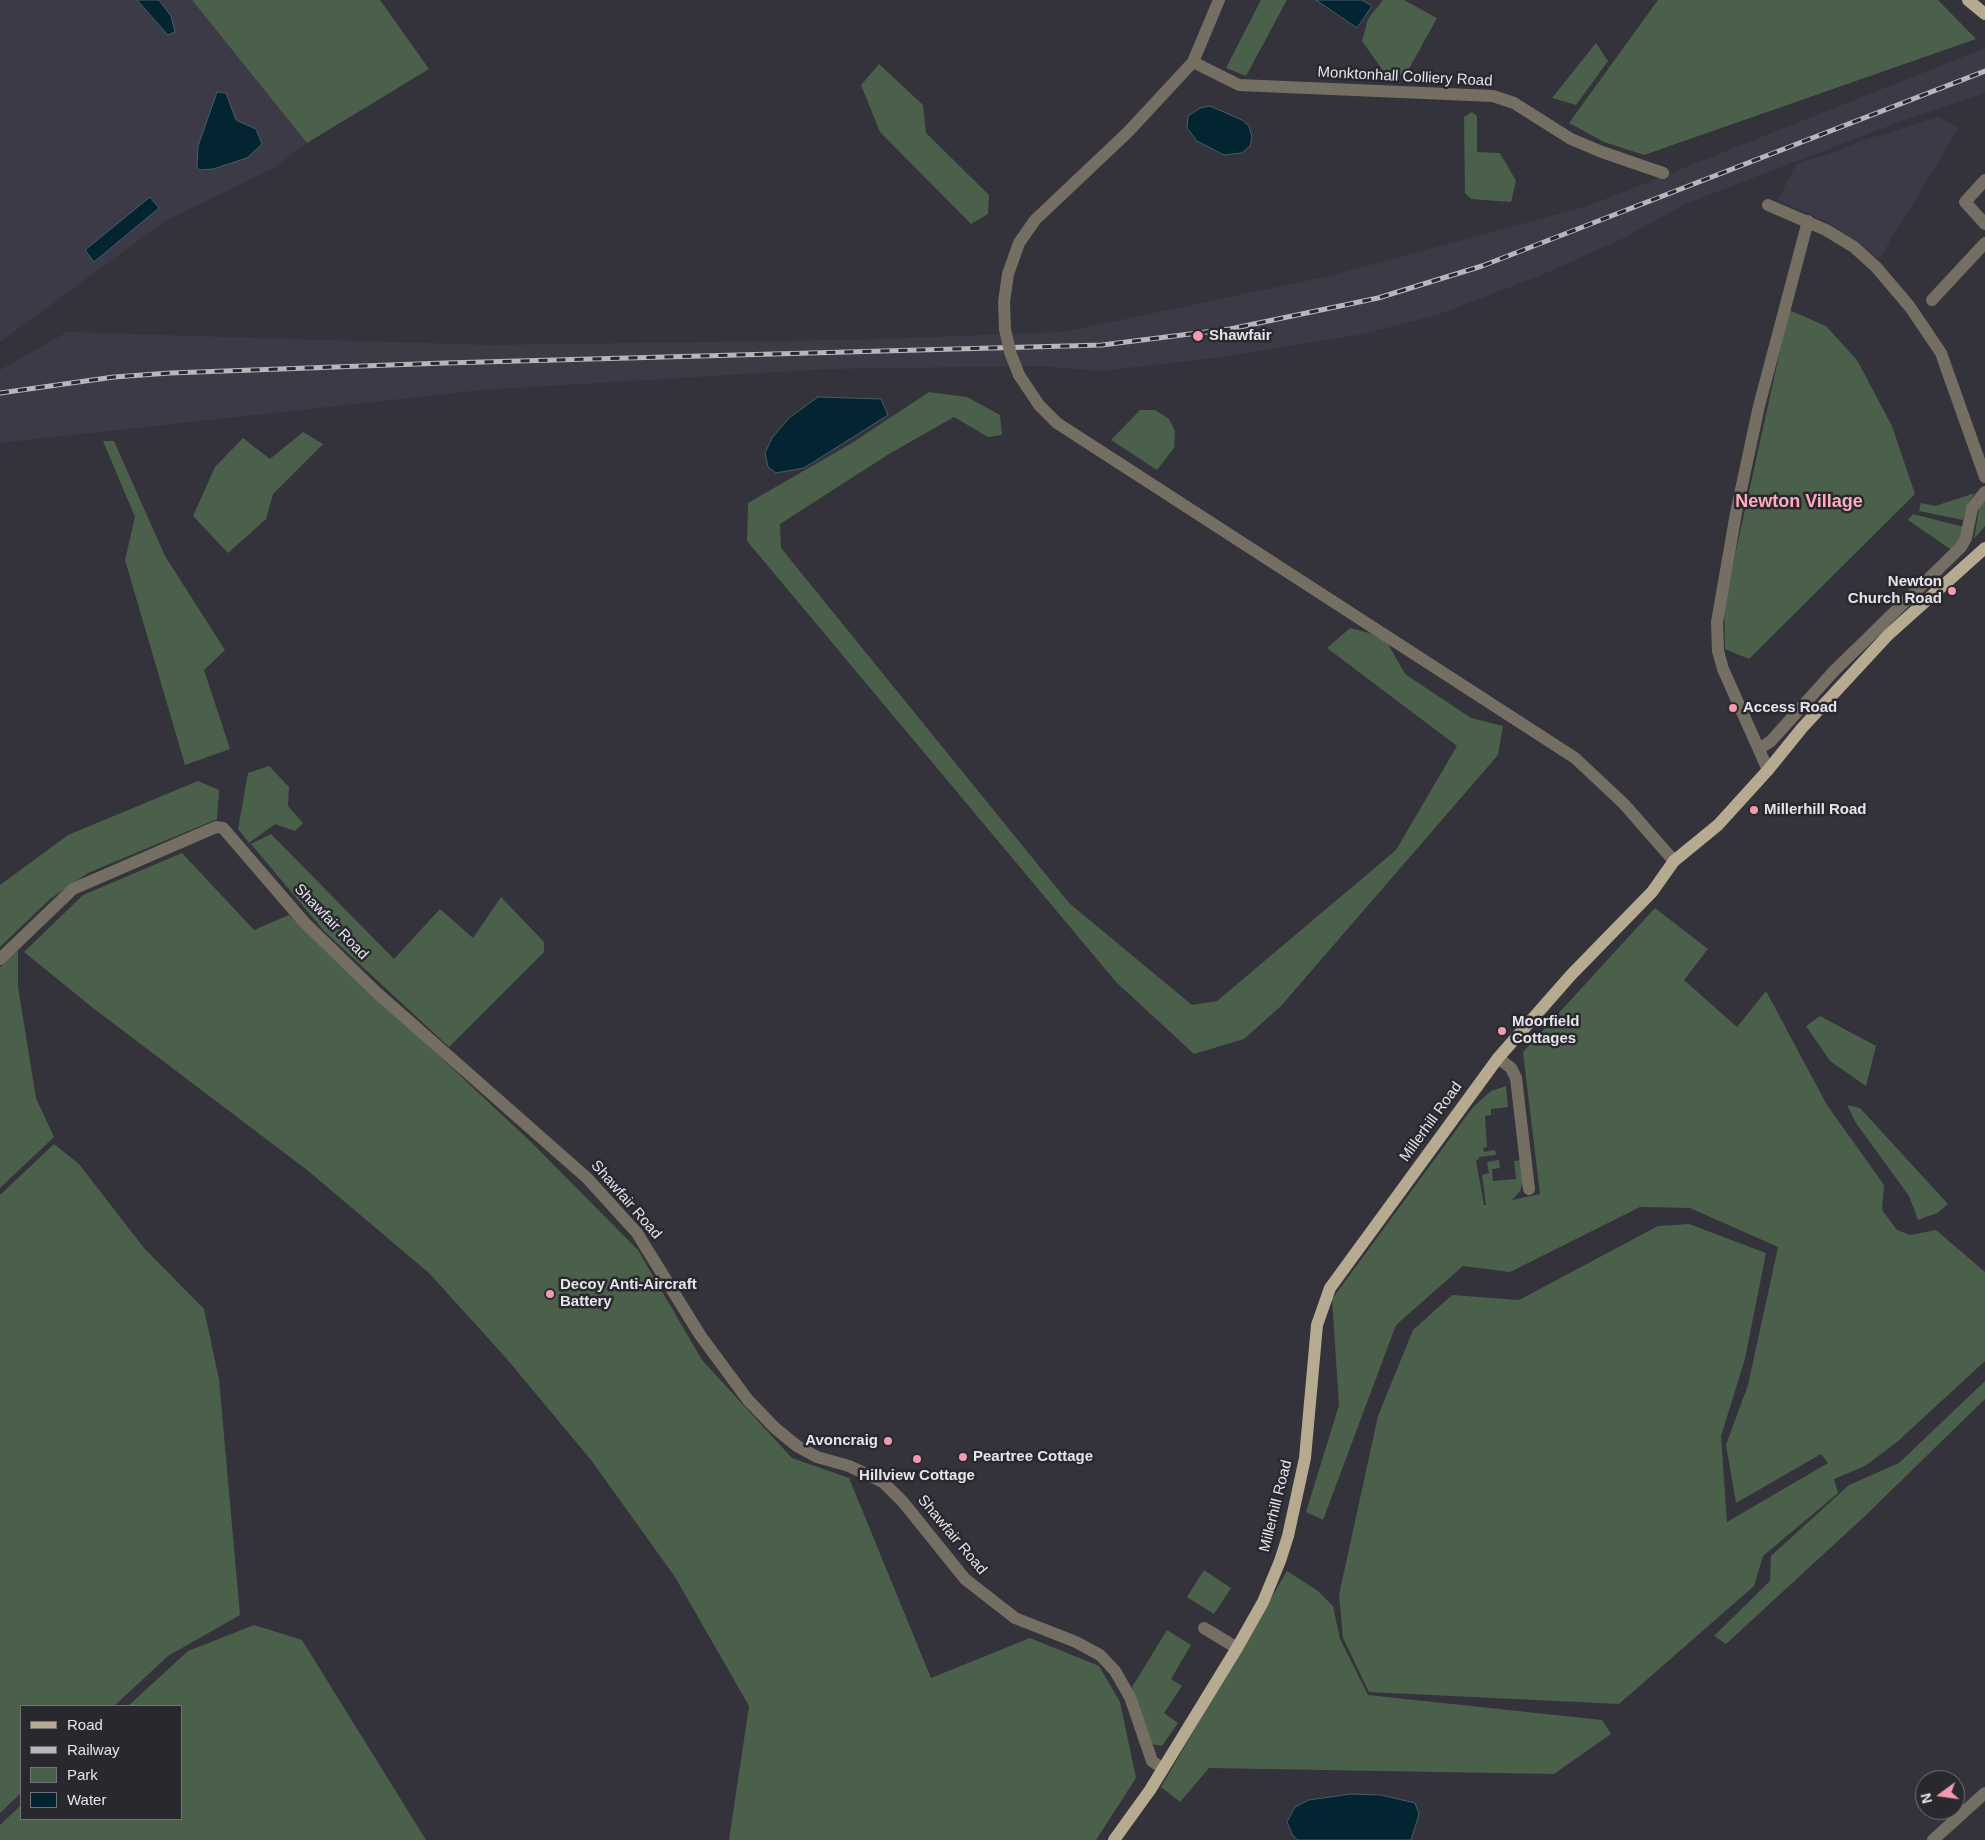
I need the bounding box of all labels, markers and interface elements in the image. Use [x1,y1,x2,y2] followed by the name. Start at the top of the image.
[1317,63,1493,91] street label: Monktonhall Colliery Road
[1209,327,1272,345] place label: Shawfair
[1191,329,1205,343] marker: Shawfair
[1735,491,1863,513] district label: Newton Village
[1848,573,1942,608] place label: Newton Church Road
[1946,585,1958,597] marker: Newton Church Road
[1743,699,1837,717] place label: Access Road
[1727,702,1739,714] marker: Access Road
[1764,801,1867,819] place label: Millerhill Road
[1748,804,1760,816] marker: Millerhill Road
[290,880,372,964] street label: Shawfair Road
[1512,1013,1579,1048] place label: Moorfield Cottages
[1496,1025,1508,1037] marker: Moorfield Cottages
[1396,1079,1466,1165] street label: Millerhill Road
[587,1157,665,1243] street label: Shawfair Road
[560,1276,697,1311] place label: Decoy Anti-Aircraft Battery
[544,1288,556,1300] marker: Decoy Anti-Aircraft Battery
[805,1432,878,1450] place label: Avoncraig
[882,1435,894,1447] marker: Avoncraig
[973,1448,1093,1466] place label: Peartree Cottage
[957,1451,969,1463] marker: Peartree Cottage
[911,1453,923,1465] marker: Hillview Cottage
[1256,1458,1296,1554] street label: Millerhill Road
[859,1467,975,1485] place label: Hillview Cottage
[913,1492,991,1578] street label: Shawfair Road
[20,1705,182,1820] legend
[67,1716,103,1733] text: Road
[67,1741,120,1758] text: Railway
[67,1766,98,1783] text: Park
[1915,1770,1965,1820] north arrow
[67,1791,106,1808] text: Water
[1917,1792,1935,1805] text: N

